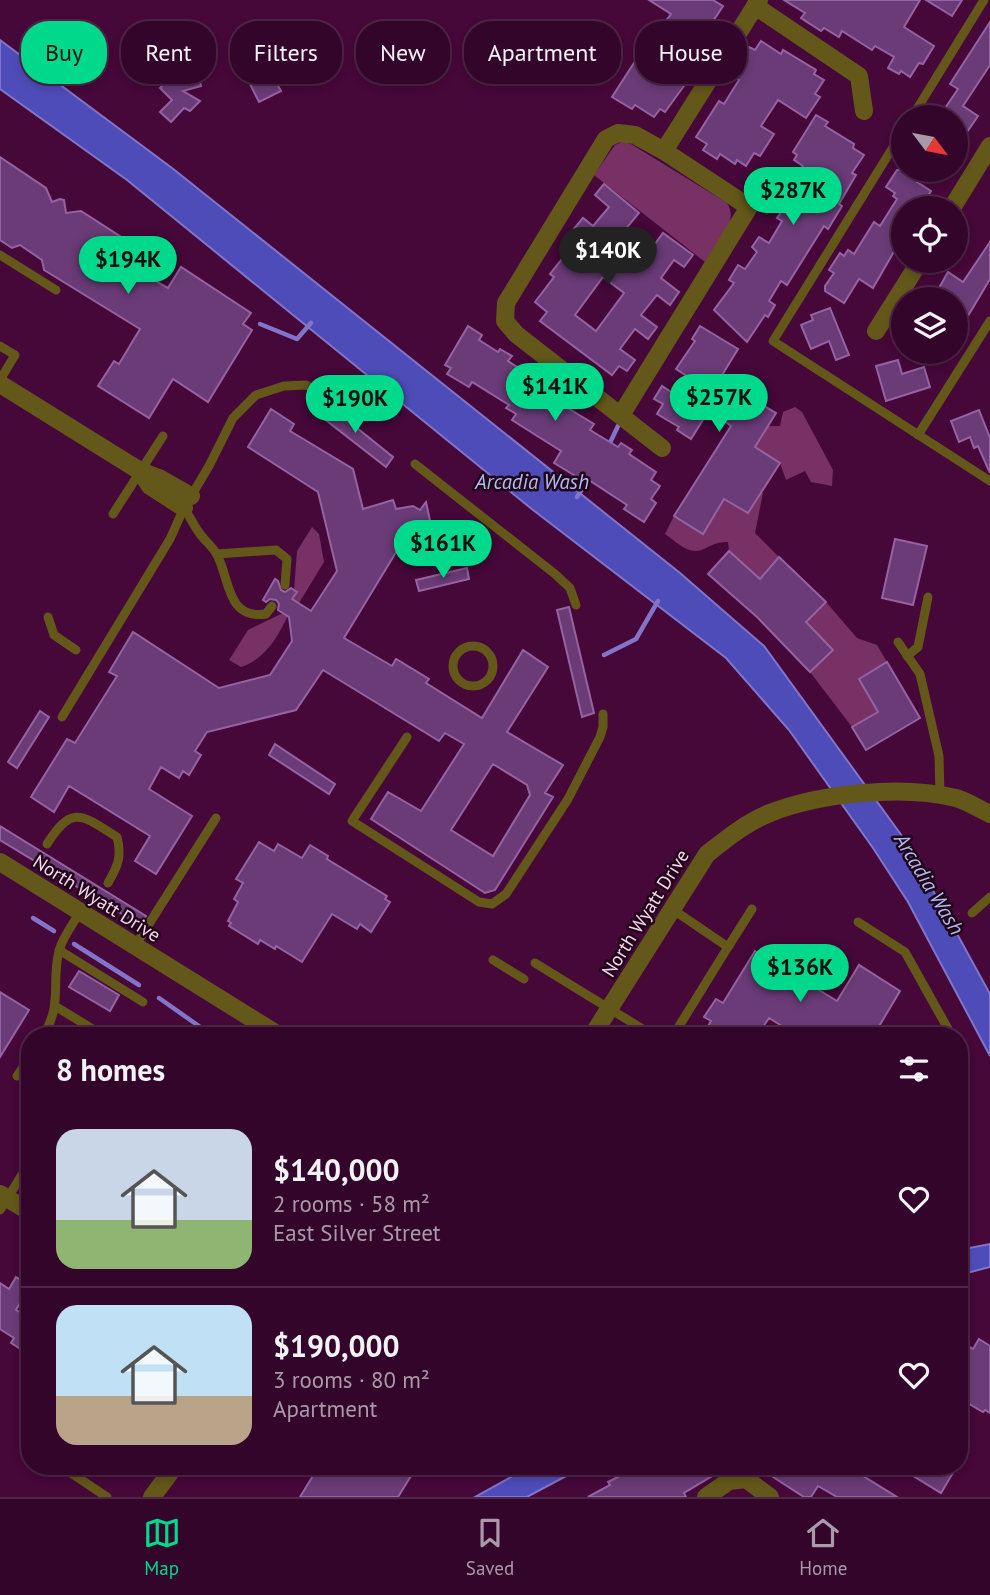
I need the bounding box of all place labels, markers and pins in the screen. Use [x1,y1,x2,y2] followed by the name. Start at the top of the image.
[744,168,842,227] pin: $287K
[559,228,657,287] pin: $140K
[79,236,177,296] pin: $194K
[506,364,604,423] pin: $141K
[670,374,768,434] pin: $257K
[306,376,404,435] pin: $190K
[394,520,492,580] pin: $161K
[751,944,849,1004] pin: $136K

